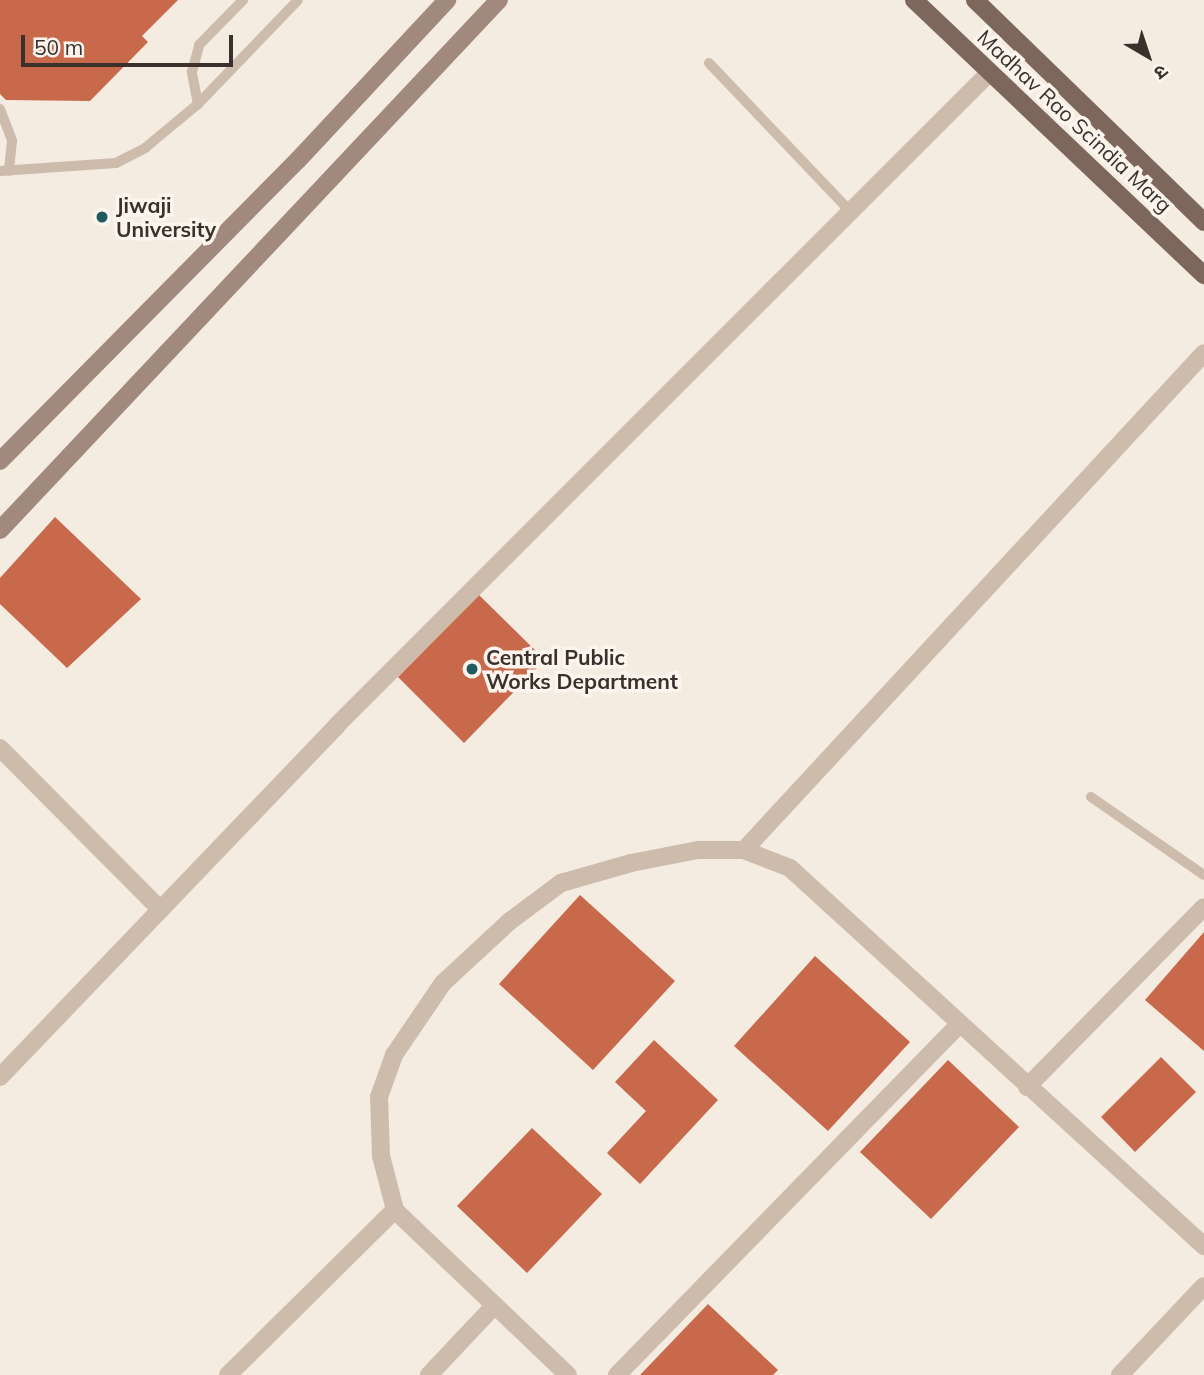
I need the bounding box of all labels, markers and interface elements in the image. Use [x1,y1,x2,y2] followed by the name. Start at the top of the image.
[24,21,236,65] scale bar
[1113,21,1183,91] north arrow
[973,24,1177,218] street label: Madhav Rao Scindia Marg
[34,34,83,60] text: 50 m
[1149,59,1173,85] text: उ
[116,192,216,242] place label: Jiwaji University
[94,209,110,225] marker: Jiwaji University
[486,644,678,694] place label: Central Public Works Department
[464,661,480,677] marker: Central Public Works Department

